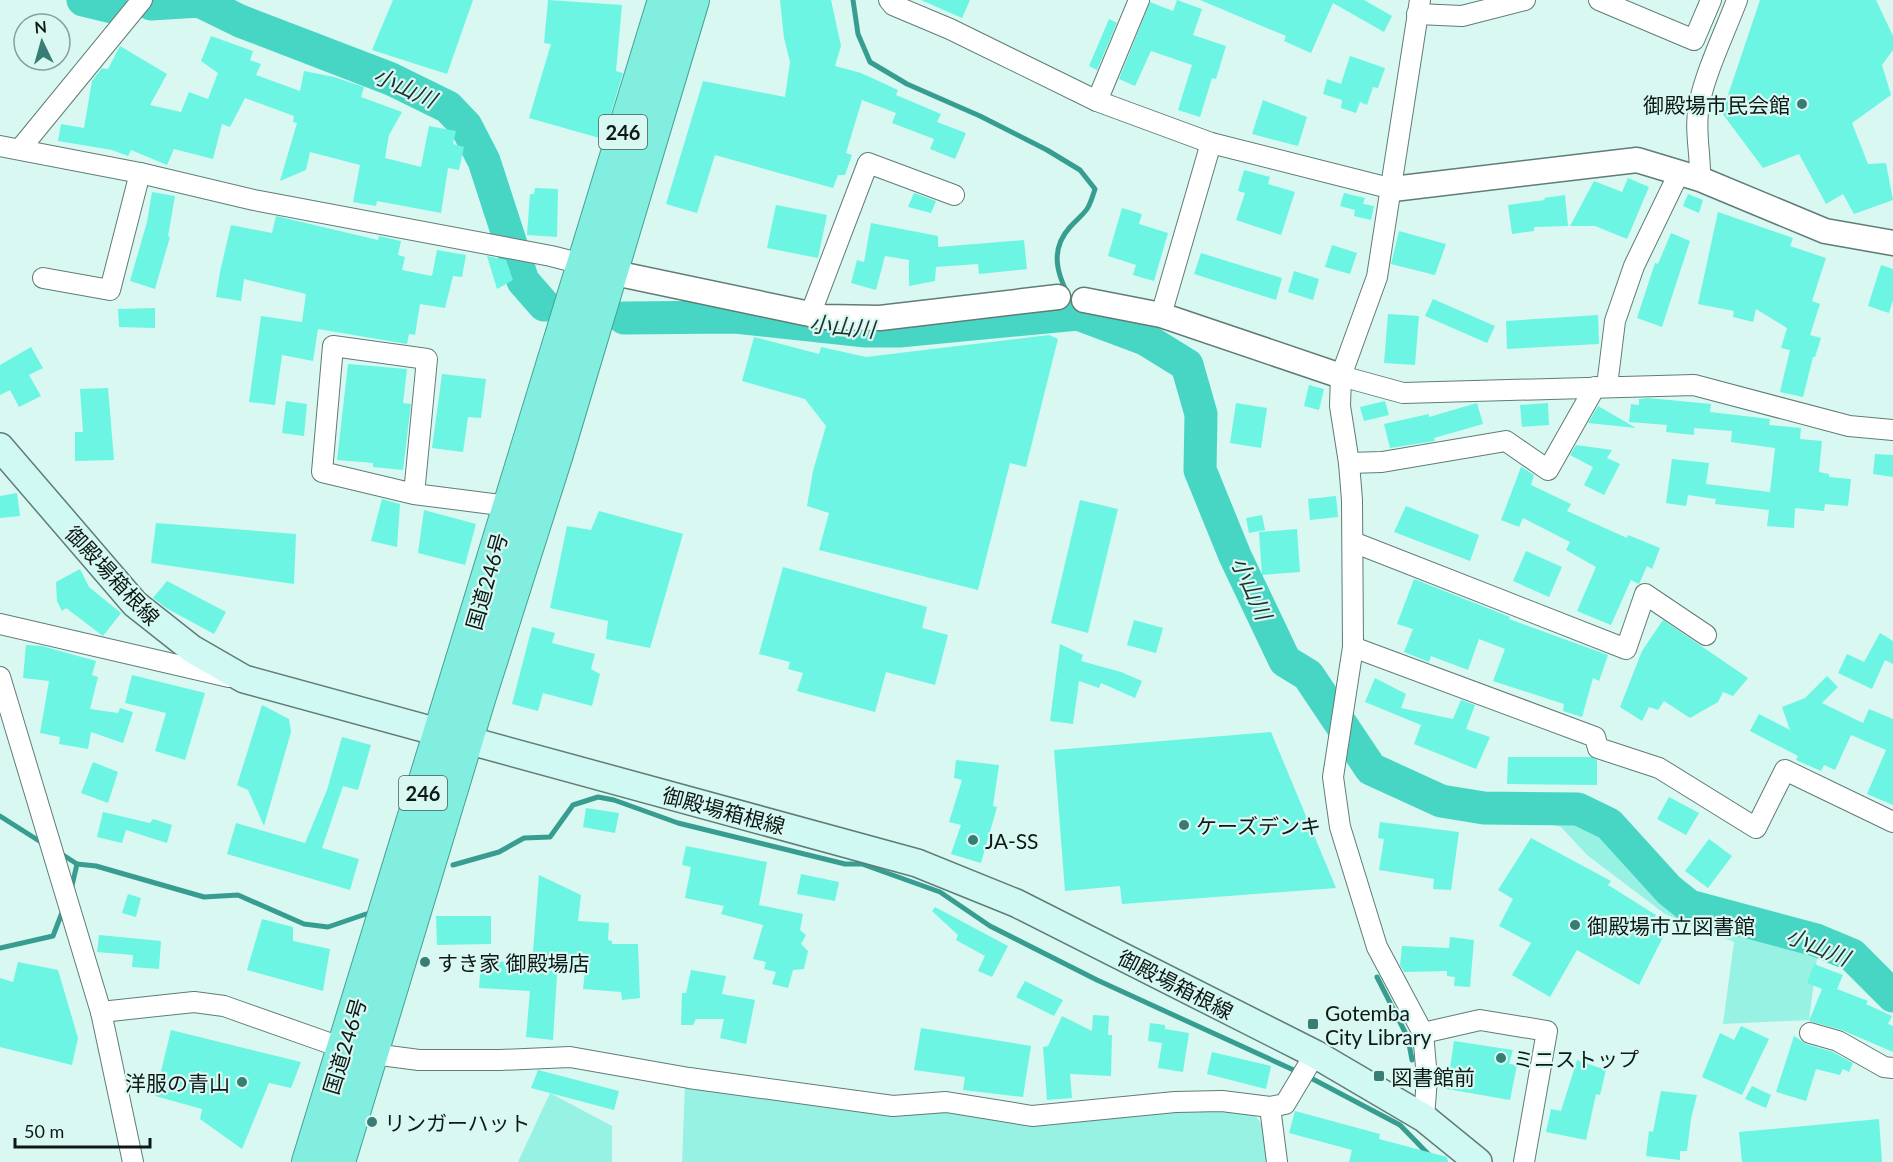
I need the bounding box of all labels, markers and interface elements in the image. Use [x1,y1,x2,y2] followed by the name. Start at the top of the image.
[12,12,72,72] north arrow
[34,17,48,37] text: N
[369,61,442,114] water label: 小山川
[1643,92,1790,117] place label: 御殿場市民会館
[1795,97,1809,111] marker: 御殿場市民会館
[599,115,647,149] road number: 246
[808,310,878,342] water label: 小山川
[61,520,165,630] street label: 御殿場箱根線
[460,530,512,632] street label: 国道246号
[1226,552,1279,625] water label: 小山川
[399,776,447,810] road number: 246
[660,782,788,838] street label: 御殿場箱根線
[1196,813,1321,838] place label: ケーズデンキ
[1177,818,1191,832] marker: ケーズデンキ
[985,828,1038,853] place label: JA-SS
[966,833,980,847] marker: JA-SS
[1587,913,1755,938] place label: 御殿場市立図書館
[1568,918,1582,932] marker: 御殿場市立図書館
[1782,921,1856,972] water label: 小山川
[1114,944,1238,1024] street label: 御殿場箱根線
[437,950,589,975] place label: すき家 御殿場店
[418,955,432,969] marker: すき家 御殿場店
[317,995,371,1097] street label: 国道246号
[1325,1000,1431,1049] place label: Gotemba City Library
[1306,1017,1320,1031] marker: Gotemba City Library
[1513,1046,1639,1071] place label: ミニストップ
[1494,1051,1508,1065] marker: ミニストップ
[1391,1064,1475,1089] place label: 図書館前
[1372,1069,1386,1083] marker: 図書館前
[125,1070,230,1095] place label: 洋服の青山
[235,1075,249,1089] marker: 洋服の青山
[384,1110,531,1135] place label: リンガーハット
[15,1111,150,1149] scale bar
[365,1115,379,1129] marker: リンガーハット
[24,1120,64,1142] text: 50 m

